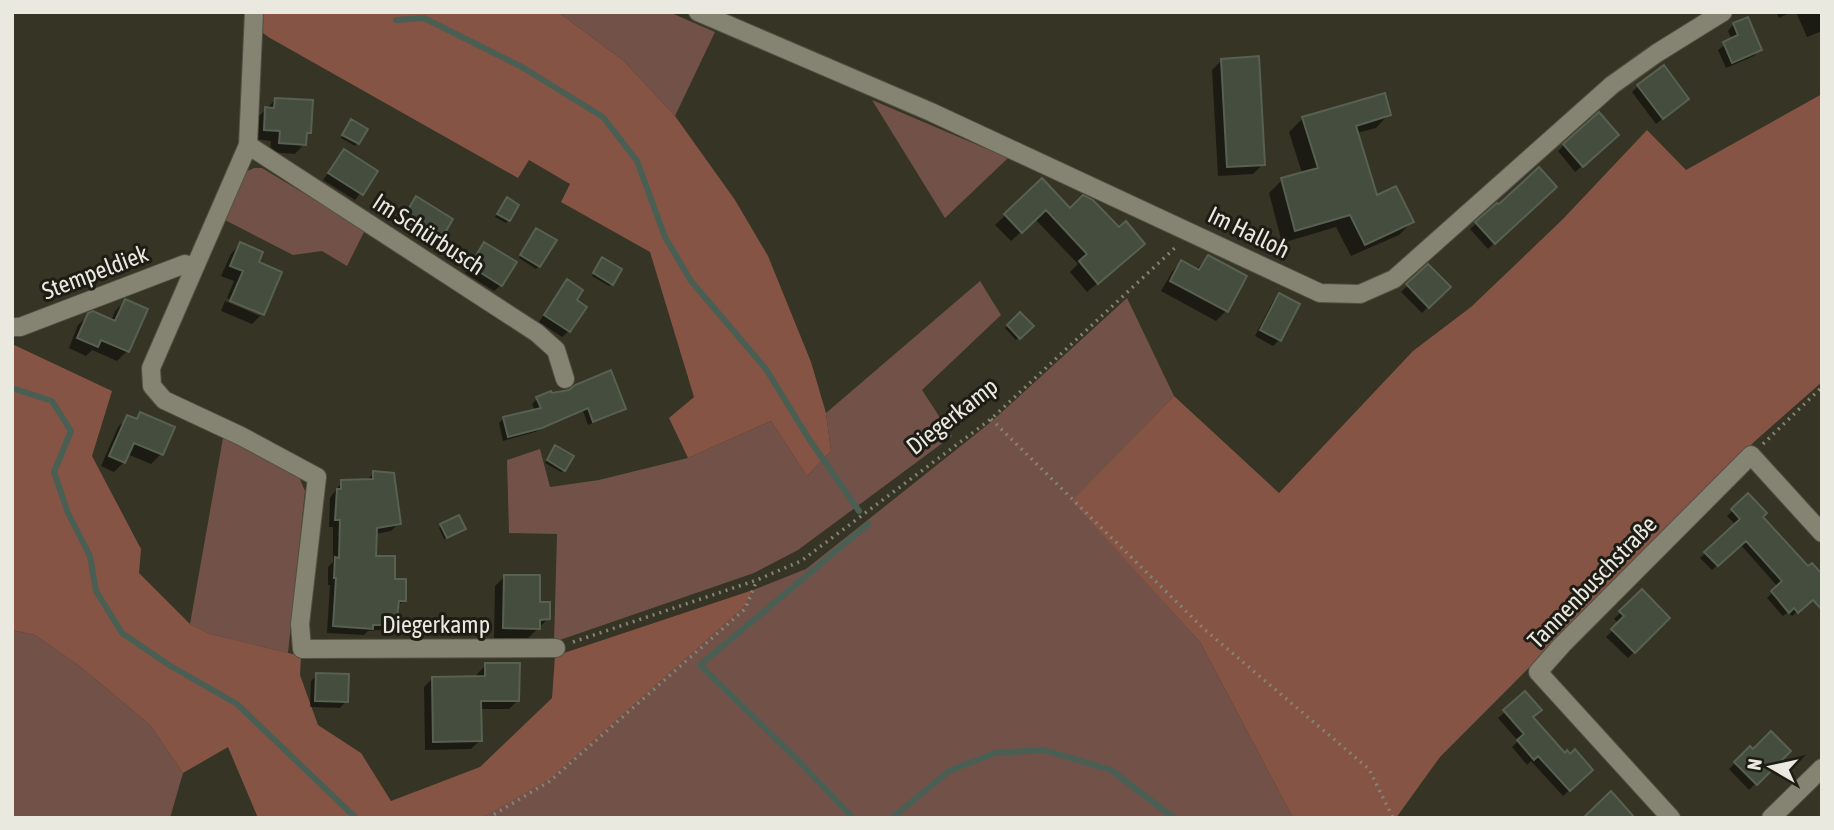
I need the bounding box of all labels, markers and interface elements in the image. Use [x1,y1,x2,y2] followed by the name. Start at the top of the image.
[368,188,490,280] street label: Im Schürbusch
[1204,201,1294,263] street label: Im Halloh
[38,239,152,305] street label: Stempeldiek
[901,372,1003,460] street label: Diegerkamp
[1522,510,1662,654] street label: Tannenbuschstraße
[382,611,490,638] street label: Diegerkamp
[1736,732,1806,802] north arrow
[1742,757,1766,772] text: N

